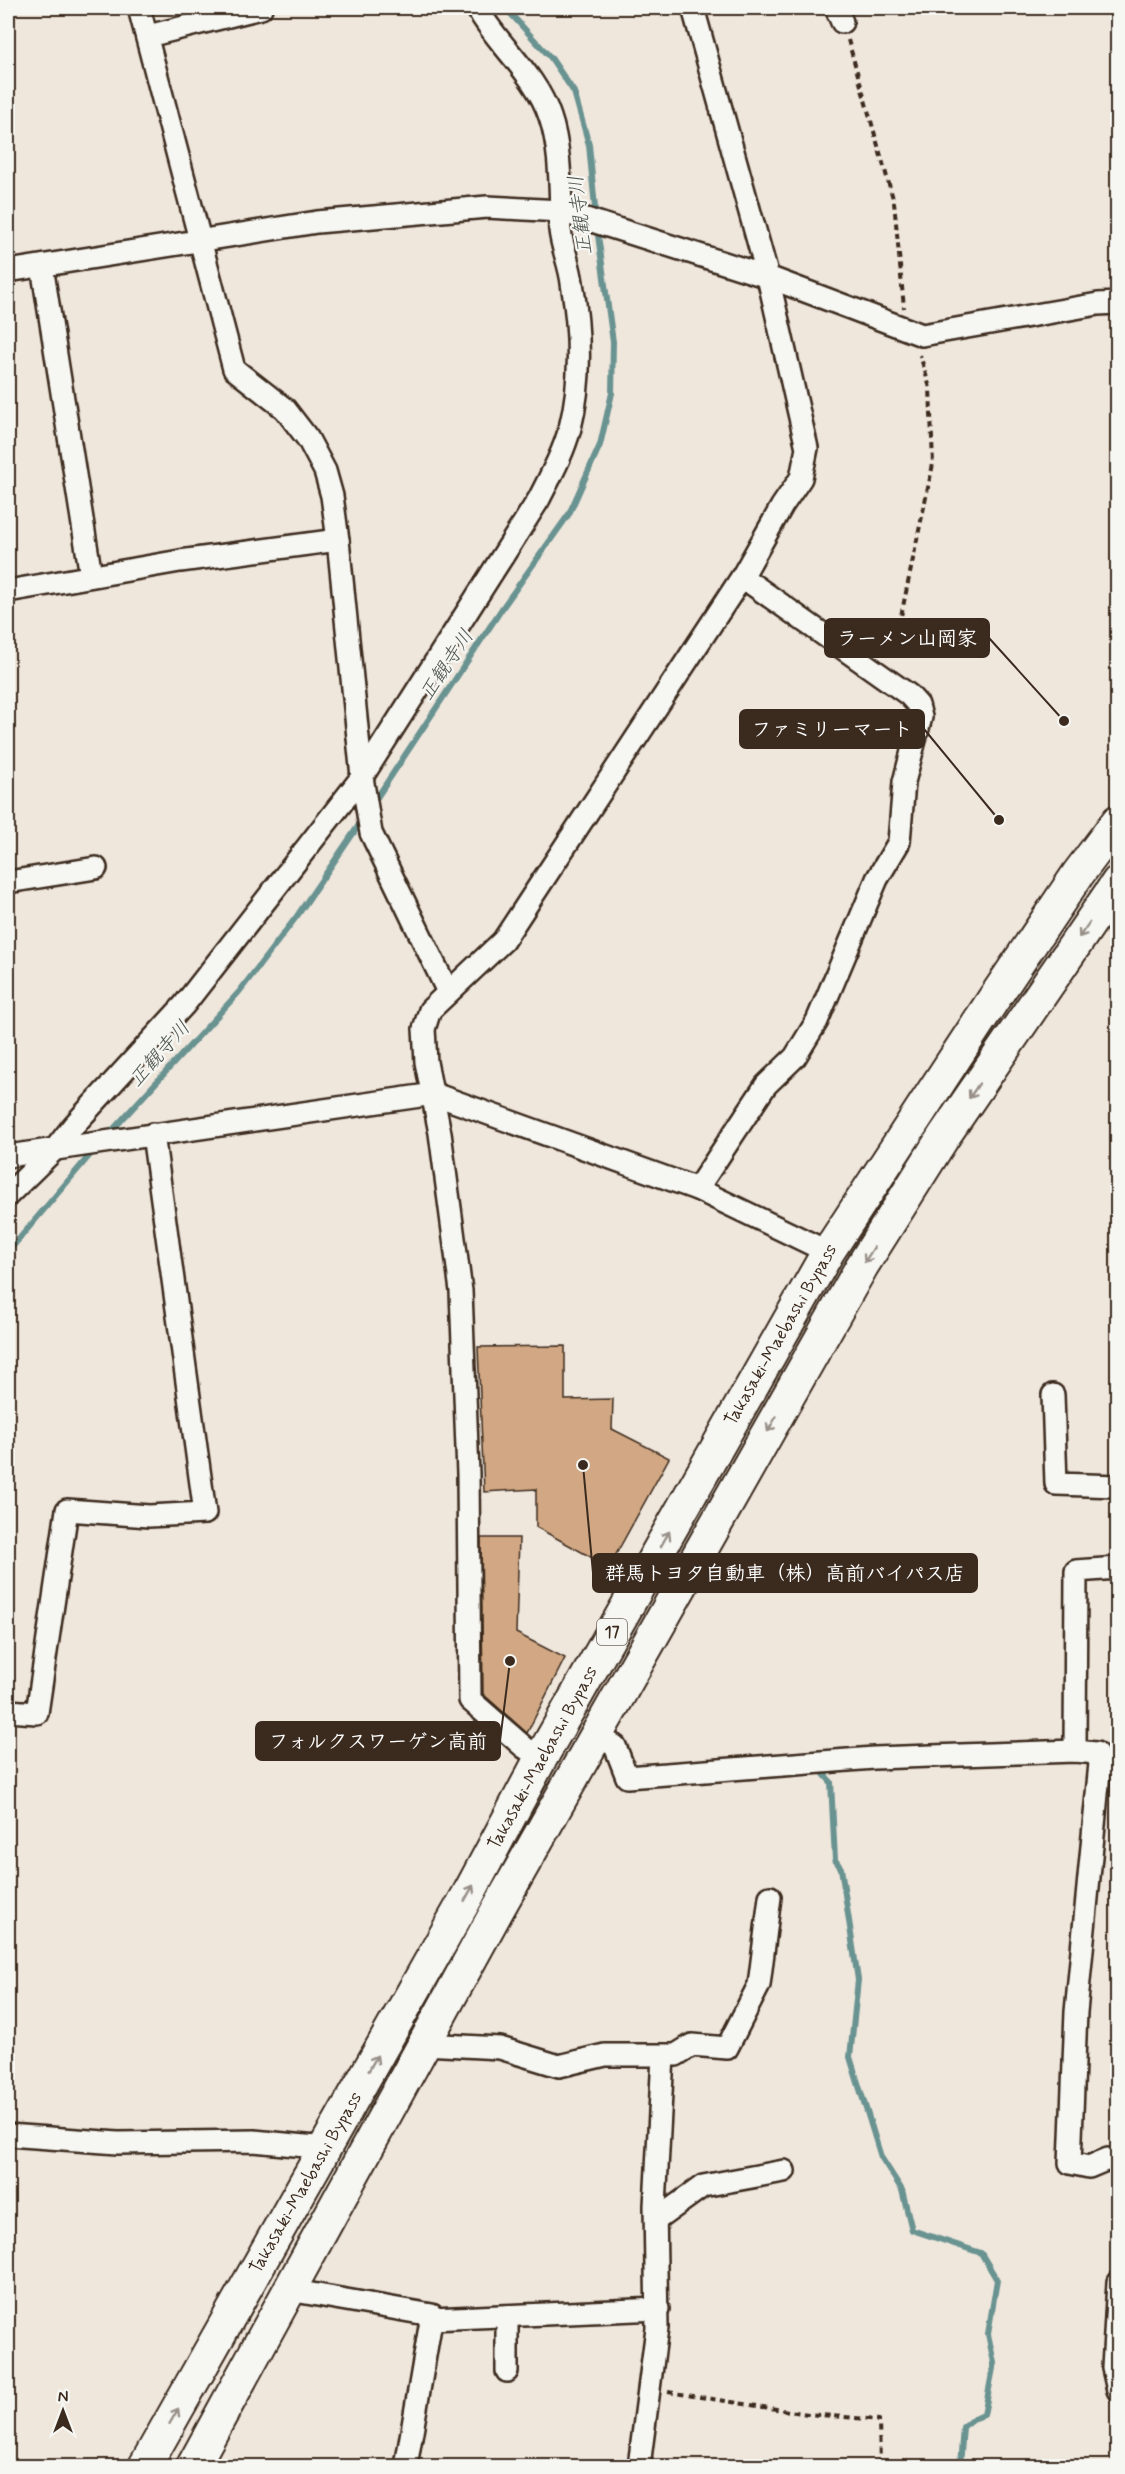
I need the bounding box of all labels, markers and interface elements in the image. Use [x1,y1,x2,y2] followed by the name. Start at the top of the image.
[563,174,599,256] water label: 正観寺川
[825,619,989,657] callout: ラーメン山岡家
[413,624,481,706] water label: 正観寺川
[837,626,977,653] text: ラーメン山岡家
[740,710,924,748] callout: ファミリーマート
[752,717,912,744] text: ファミリーマート
[1078,921,1090,937] one-way arrow
[123,1015,197,1093] water label: 正観寺川
[968,1082,980,1099] one-way arrow
[719,1240,843,1430] street label: Takasaki-Maebashi Bypass
[863,1246,875,1263] one-way arrow
[766,1415,778,1432] one-way arrow
[659,1531,671,1548] one-way arrow
[593,1554,977,1592] callout: 群馬トヨタ自動車（株）高前バイパス店
[605,1561,965,1588] text: 群馬トヨタ自動車（株）高前バイパス店
[597,1619,627,1645] road number: 17
[483,1662,603,1854] street label: Takasaki-Maebashi Bypass
[256,1722,500,1760] callout: フォルクスワーゲン高前
[269,1729,487,1756] text: フォルクスワーゲン高前
[463,1885,475,1902] one-way arrow
[368,2055,379,2073] one-way arrow
[244,2088,368,2278] street label: Takasaki-Maebashi Bypass
[33,2381,93,2441] north arrow
[58,2387,68,2408] text: N
[168,2408,180,2425] one-way arrow

